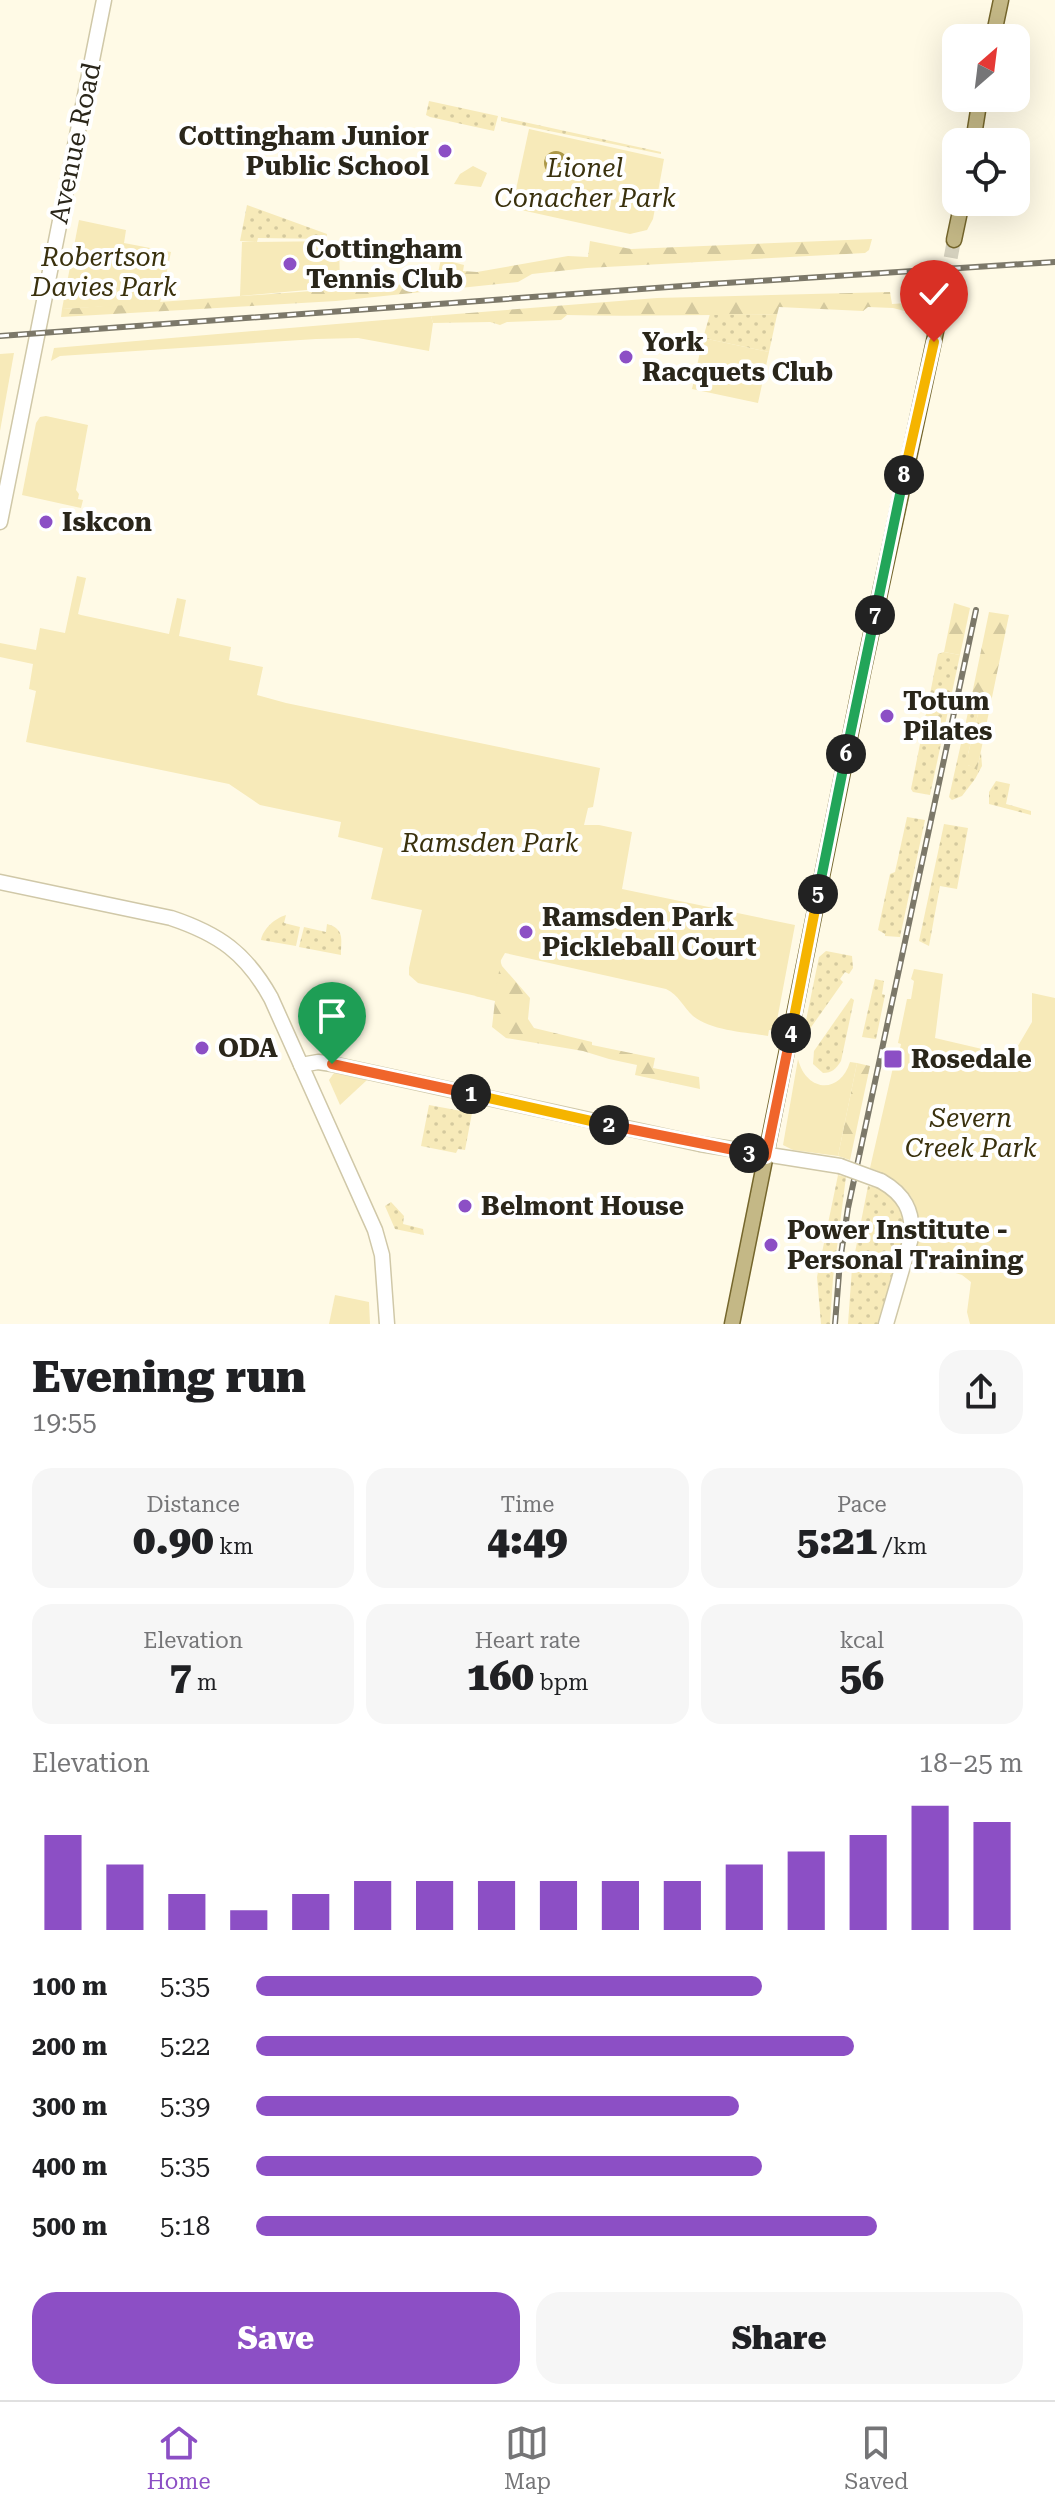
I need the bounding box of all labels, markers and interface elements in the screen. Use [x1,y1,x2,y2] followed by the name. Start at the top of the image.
[942,24,1030,112] north arrow
[942,24,1030,216] map controls
[43,60,107,226] street label: Avenue Road
[179,121,429,181] place label: Cottingham Junior Public School
[942,128,1030,216] button: locate
[436,142,454,160] marker: Cottingham Junior Public School
[494,153,677,213] park label: Lionel Conacher Park
[306,234,463,294] place label: Cottingham Tennis Club
[30,242,178,302] park label: Robertson Davies Park
[281,255,299,273] marker: Cottingham Tennis Club
[900,260,968,342] pin
[912,272,956,316] icon: check
[642,327,833,387] place label: York Racquets Club
[617,348,635,366] marker: York Racquets Club
[884,455,924,495] pin: 8
[898,462,910,487] text: 8
[62,507,152,537] place label: Iskcon
[37,513,55,531] marker: Iskcon
[855,595,895,635] pin: 7
[869,602,881,627] text: 7
[903,686,993,746] place label: Totum Pilates
[878,707,896,725] marker: Totum Pilates
[826,734,866,774] pin: 6
[840,741,852,766] text: 6
[400,828,579,858] park label: Ramsden Park
[798,874,838,914] pin: 5
[812,881,824,906] text: 5
[542,902,757,962] place label: Ramsden Park Pickleball Court
[517,923,535,941] marker: Ramsden Park Pickleball Court
[298,982,366,1064] pin
[310,994,354,1038] icon: arrive
[771,1013,811,1053] pin: 4
[785,1020,797,1045] text: 4
[218,1033,278,1063] place label: ODA
[193,1039,211,1057] marker: ODA
[911,1044,1032,1074] place label: Rosedale
[882,1048,904,1070] marker: Rosedale
[451,1074,491,1114] pin: 1
[465,1081,477,1106] text: 1
[905,1103,1038,1163] park label: Severn Creek Park
[589,1105,629,1145] pin: 2
[603,1112,615,1137] text: 2
[729,1133,769,1173] pin: 3
[743,1140,755,1165] text: 3
[481,1191,684,1221] place label: Belmont House
[456,1197,474,1215] marker: Belmont House
[787,1215,1023,1275] place label: Power Institute - Personal Training
[762,1236,780,1254] marker: Power Institute - Personal Training
[939,1350,1023,1434] button: share
[32,1351,306,1403] text: Evening run
[32,1407,97,1437] text: 19:55
[147,1492,240,1517] text: Distance
[501,1492,554,1517] text: Time
[837,1492,887,1517] text: Pace
[133,1517,214,1564] text: 0.90
[487,1517,568,1564] text: 4:49
[797,1517,877,1564] text: 5:21
[214,1534,253,1559] text: km
[877,1534,927,1559] text: /km
[143,1628,243,1653] text: Elevation
[475,1628,580,1653] text: Heart rate
[840,1628,884,1653] text: kcal
[169,1653,192,1700] text: 7
[467,1653,534,1700] text: 160
[839,1653,884,1700] text: 56
[192,1670,217,1695] text: m
[534,1670,588,1695] text: bpm
[32,1748,150,1778] text: Elevation
[919,1748,1023,1778] text: 18–25 m
[32,1971,107,2001] text: 100 m
[160,1971,210,2001] text: 5:35
[32,2031,107,2061] text: 200 m
[160,2031,210,2061] text: 5:22
[32,2091,107,2121] text: 300 m
[160,2091,210,2121] text: 5:39
[32,2151,107,2181] text: 400 m
[160,2151,210,2181] text: 5:35
[32,2211,107,2241] text: 500 m
[160,2211,210,2241] text: 5:18
[32,2292,520,2384] button: Save
[536,2292,1023,2384] button: Share
[147,2421,210,2494] tab: Home
[504,2421,551,2494] tab: Map
[844,2421,908,2494] tab: Saved

